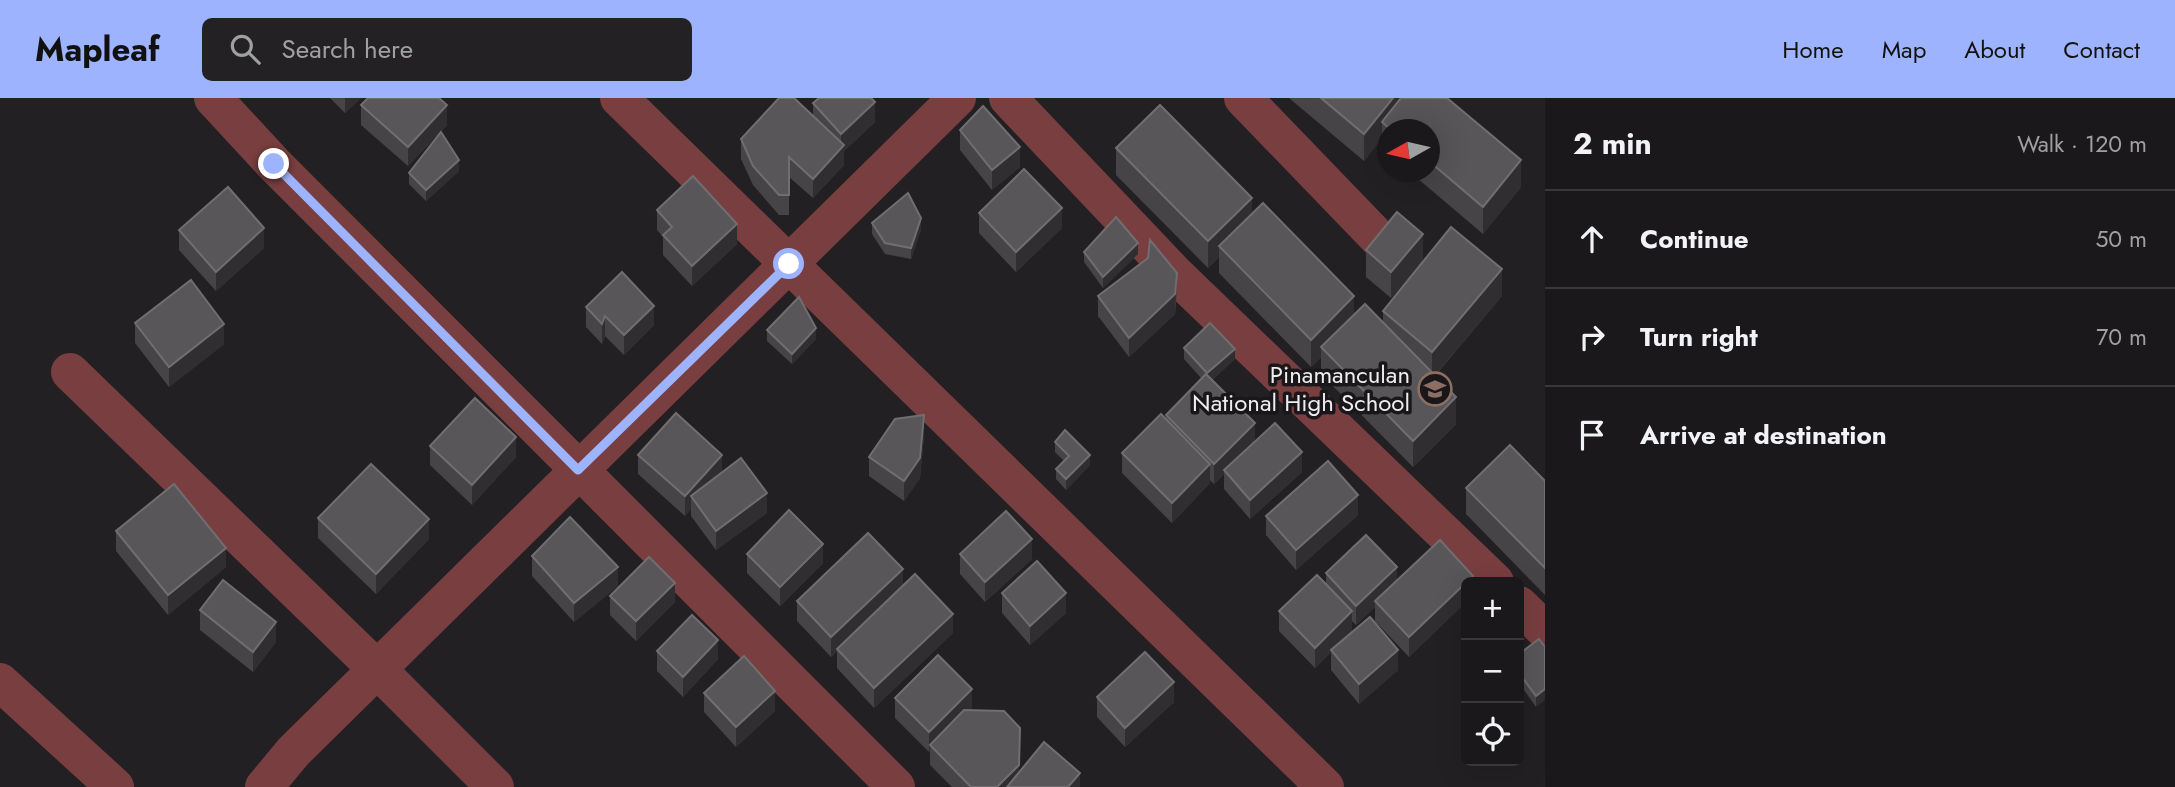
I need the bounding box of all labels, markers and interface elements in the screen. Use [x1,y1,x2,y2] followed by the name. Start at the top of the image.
[202,18,692,81] search box
[35,26,160,73] text: Mapleaf
[226,30,264,68] icon: search
[282,30,413,68] text: Search here
[1782,32,1844,67] text: Home
[1882,32,1926,67] text: Map
[1964,32,2025,67] text: About
[2063,32,2140,67] text: Contact
[1377,119,1440,182] north arrow
[1573,122,1652,165] text: 2 min
[2017,127,2147,161] text: Walk · 120 m
[258,148,289,179] route end
[1573,220,1611,258] icon: ahead
[1640,220,1749,258] text: Continue
[2095,222,2147,256] text: 50 m
[773,248,804,279] route start
[1573,318,1611,356] icon: right
[1640,318,1758,356] text: Turn right
[2096,320,2147,354] text: 70 m
[1192,357,1410,420] place label: Pinamanculan National High School
[1416,370,1454,408] school or university icon: Pinamanculan National High School
[1573,416,1611,454] icon: arrive
[1640,416,1887,454] text: Arrive at destination
[1461,577,1524,766] map controls
[1461,577,1524,640] button: +
[1461,640,1524,703] button: −
[1461,703,1524,766] button: locate

